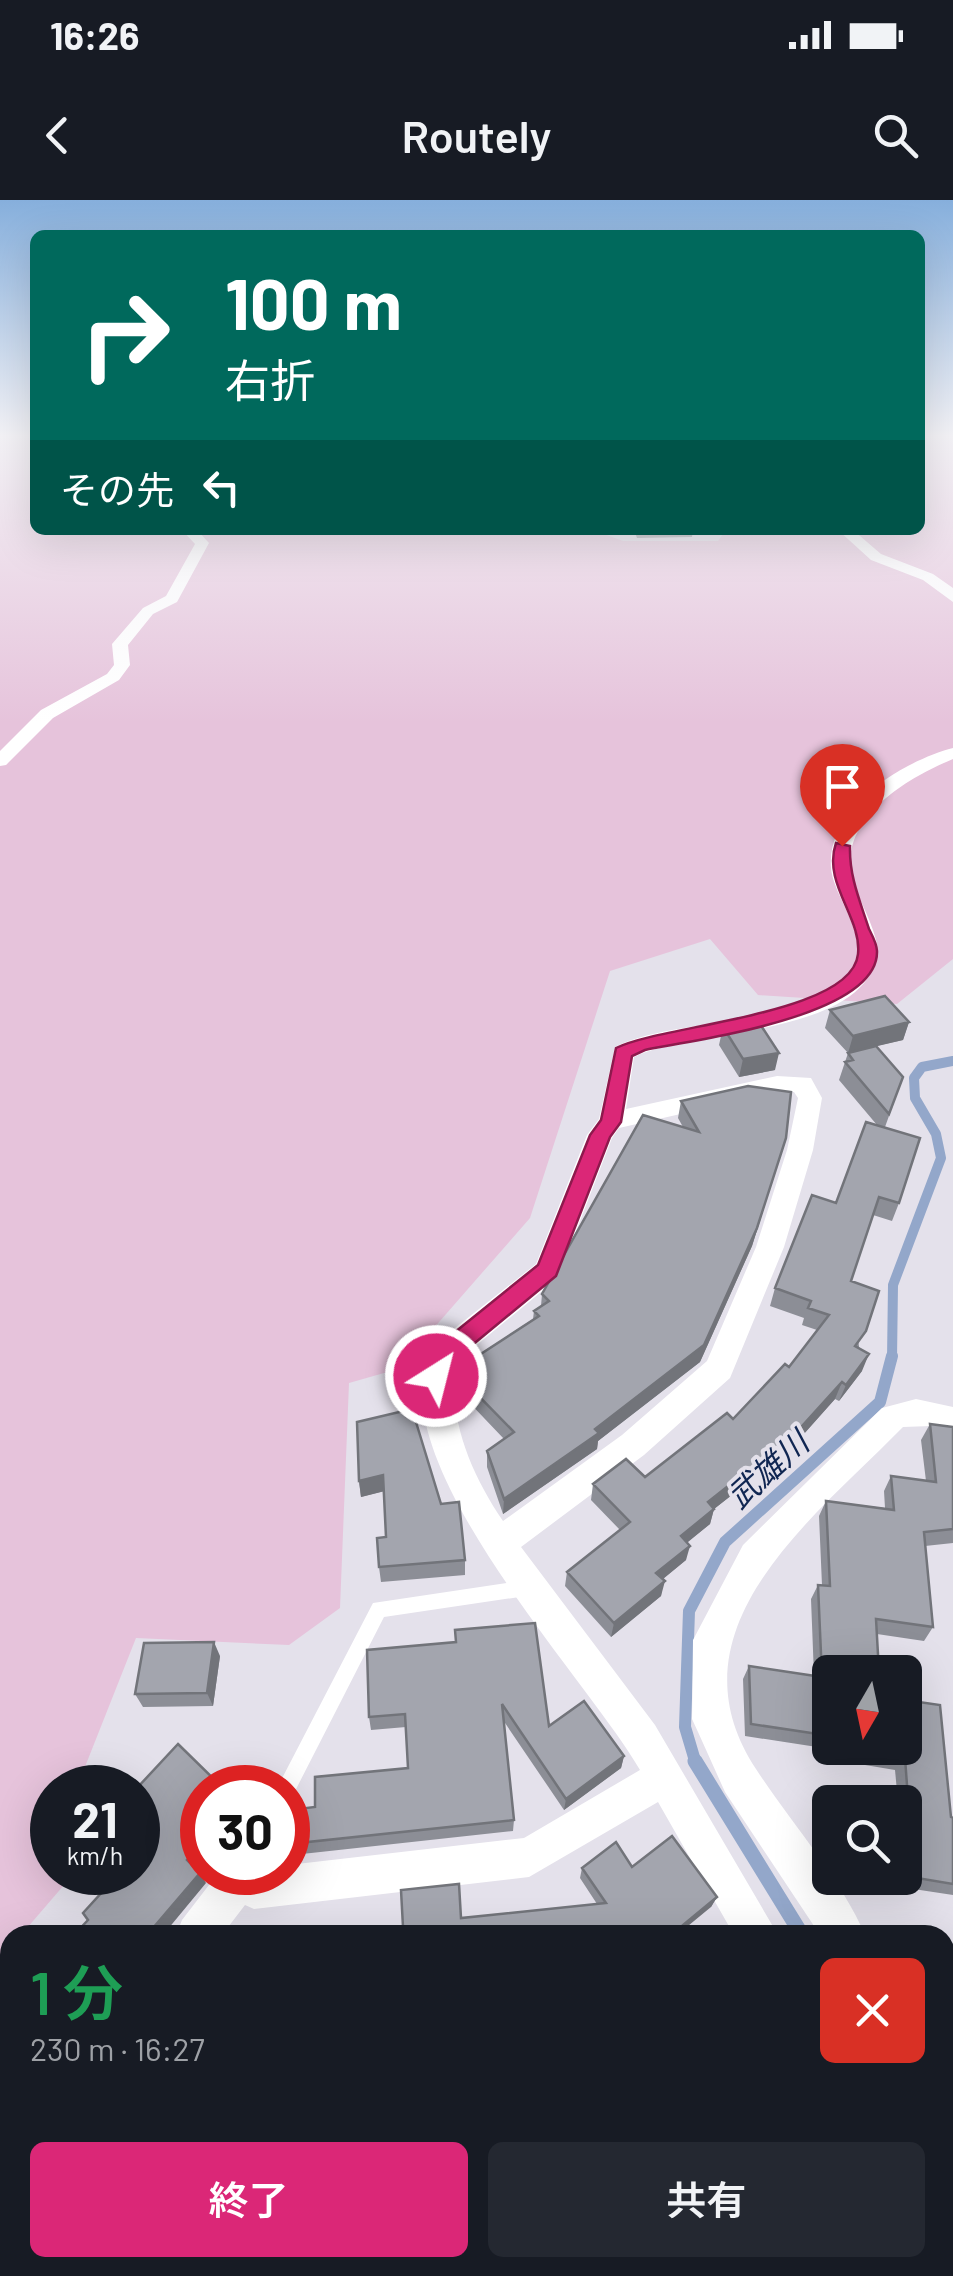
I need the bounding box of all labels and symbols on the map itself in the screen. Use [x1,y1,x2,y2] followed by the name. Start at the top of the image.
[800,744,885,847] pin
[384,1324,488,1428] position arrow
[718,1420,817,1515] water label: 武雄川
[812,1655,922,1765] north arrow
[180,1765,310,1895] speed limit sign: 30

